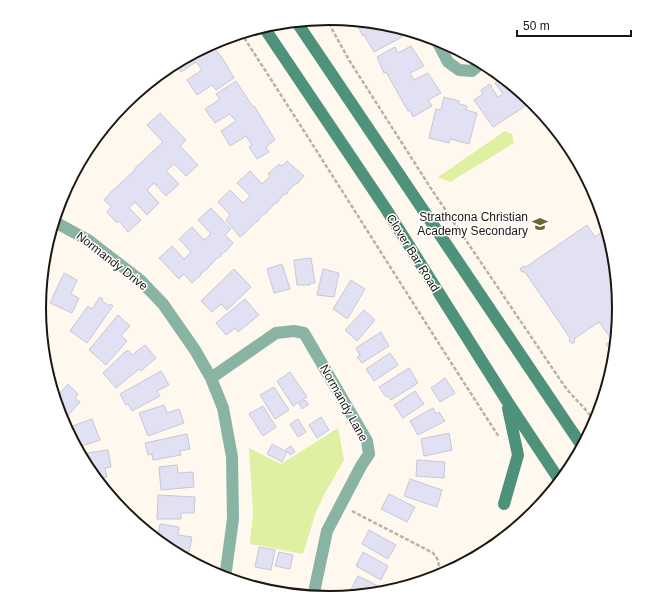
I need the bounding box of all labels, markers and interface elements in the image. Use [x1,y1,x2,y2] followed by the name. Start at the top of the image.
[517,12,631,38] scale bar
[523,19,550,33] text: 50 m
[417,210,528,238] place label: Strathcona Christian Academy Secondary
[384,212,442,294] street label: Clover Bar Road
[531,215,549,233] school or university icon: Strathcona Christian Academy Secondary
[74,229,151,293] street label: Normandy Drive
[317,362,371,444] street label: Normandy Lane

